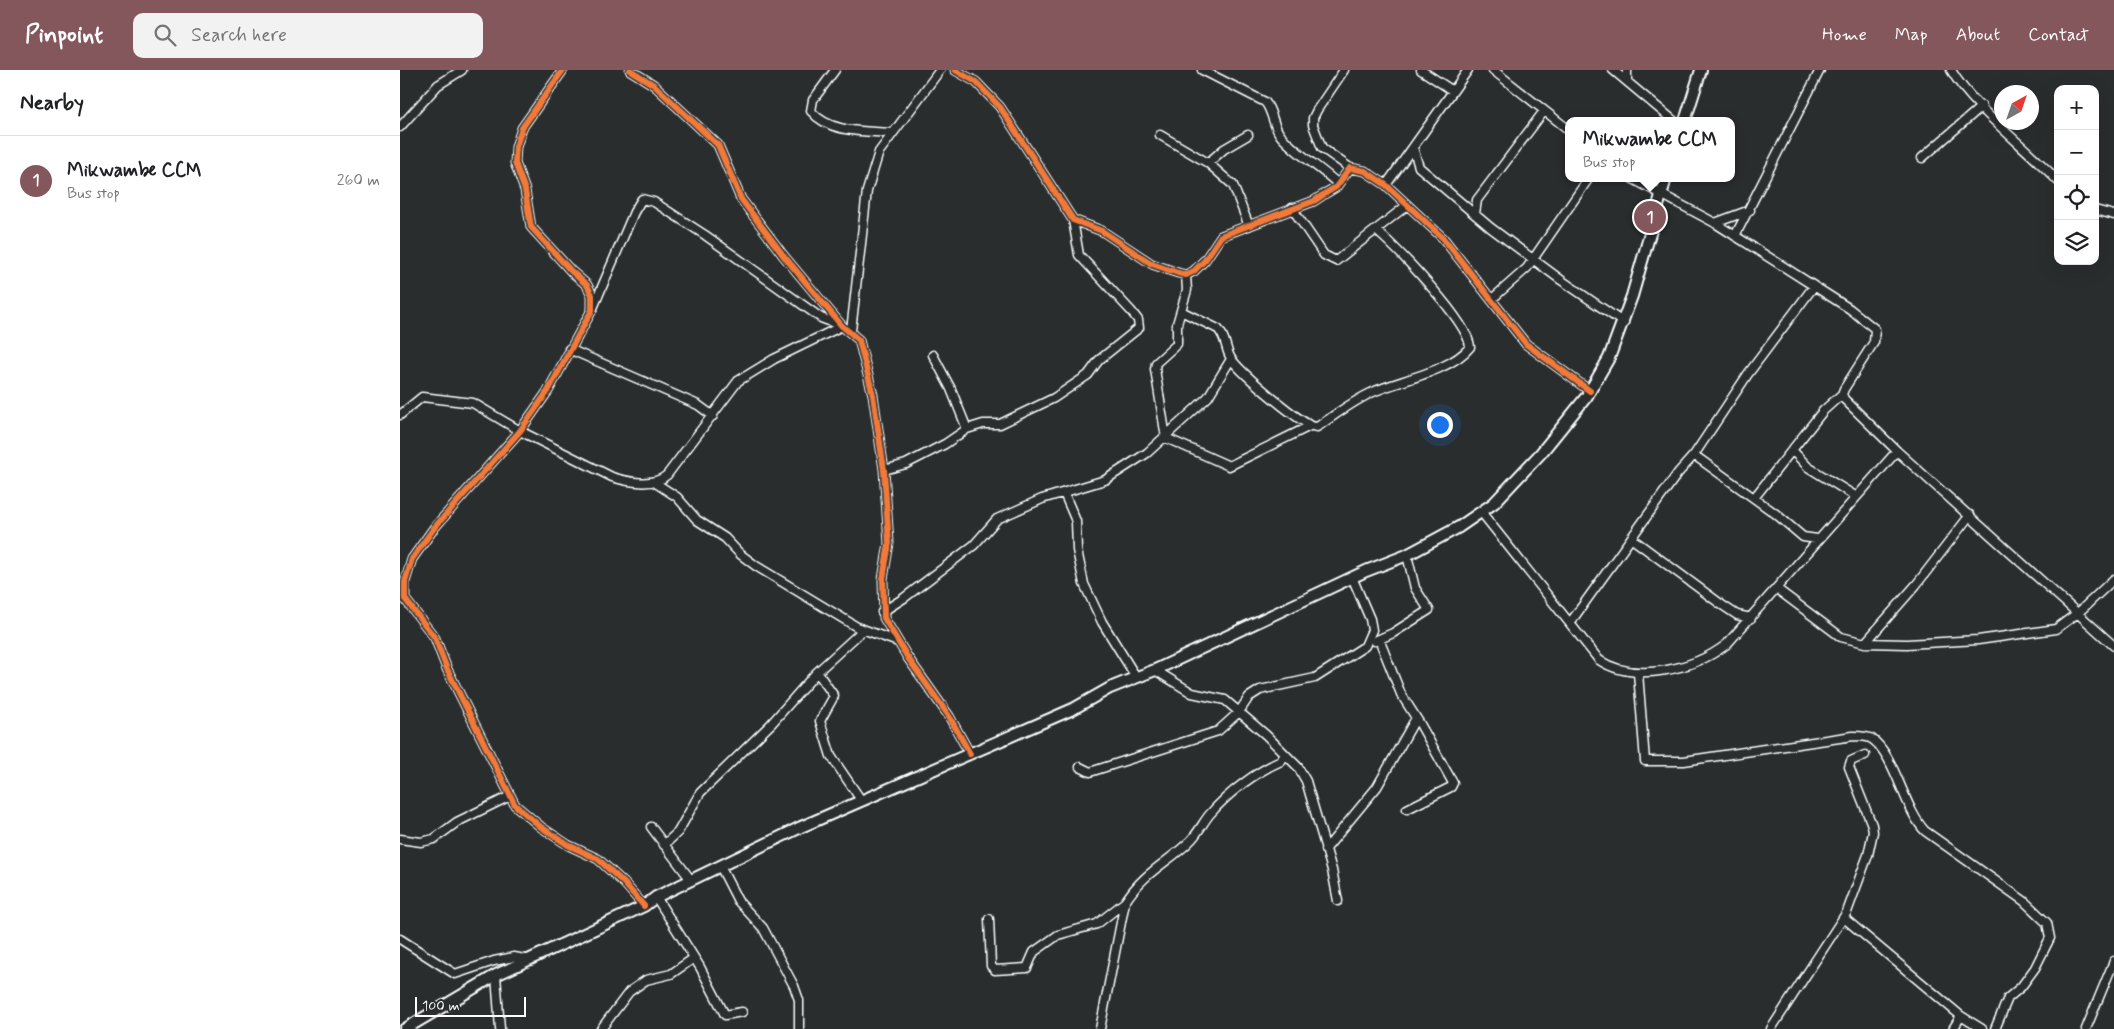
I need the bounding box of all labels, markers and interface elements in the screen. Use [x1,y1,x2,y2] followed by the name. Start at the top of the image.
[133,13,483,58] search box
[25,20,103,51] text: Pinpoint
[151,21,179,49] icon: search
[191,23,287,48] text: Search here
[1822,23,1867,47] text: Home
[1895,23,1928,47] text: Map
[1956,23,2000,47] text: About
[2028,23,2089,47] text: Contact
[1994,85,2039,130] north arrow
[2054,85,2099,265] map controls
[2054,85,2099,130] button: +
[20,89,84,117] text: Nearby
[1565,117,1735,182] popup
[1583,127,1717,152] text: Mikwambe CCM
[2054,130,2099,175] button: −
[1583,152,1636,173] text: Bus stop
[67,158,202,183] text: Mikwambe CCM
[32,170,40,191] text: 1
[337,170,380,191] text: 260 m
[2054,175,2099,220] button: locate
[67,183,120,204] text: Bus stop
[1634,198,1666,236] pin: 1
[2054,220,2099,265] button: layers
[1427,412,1453,438] your location
[415,994,526,1017] scale bar
[422,997,460,1015] text: 100 m

